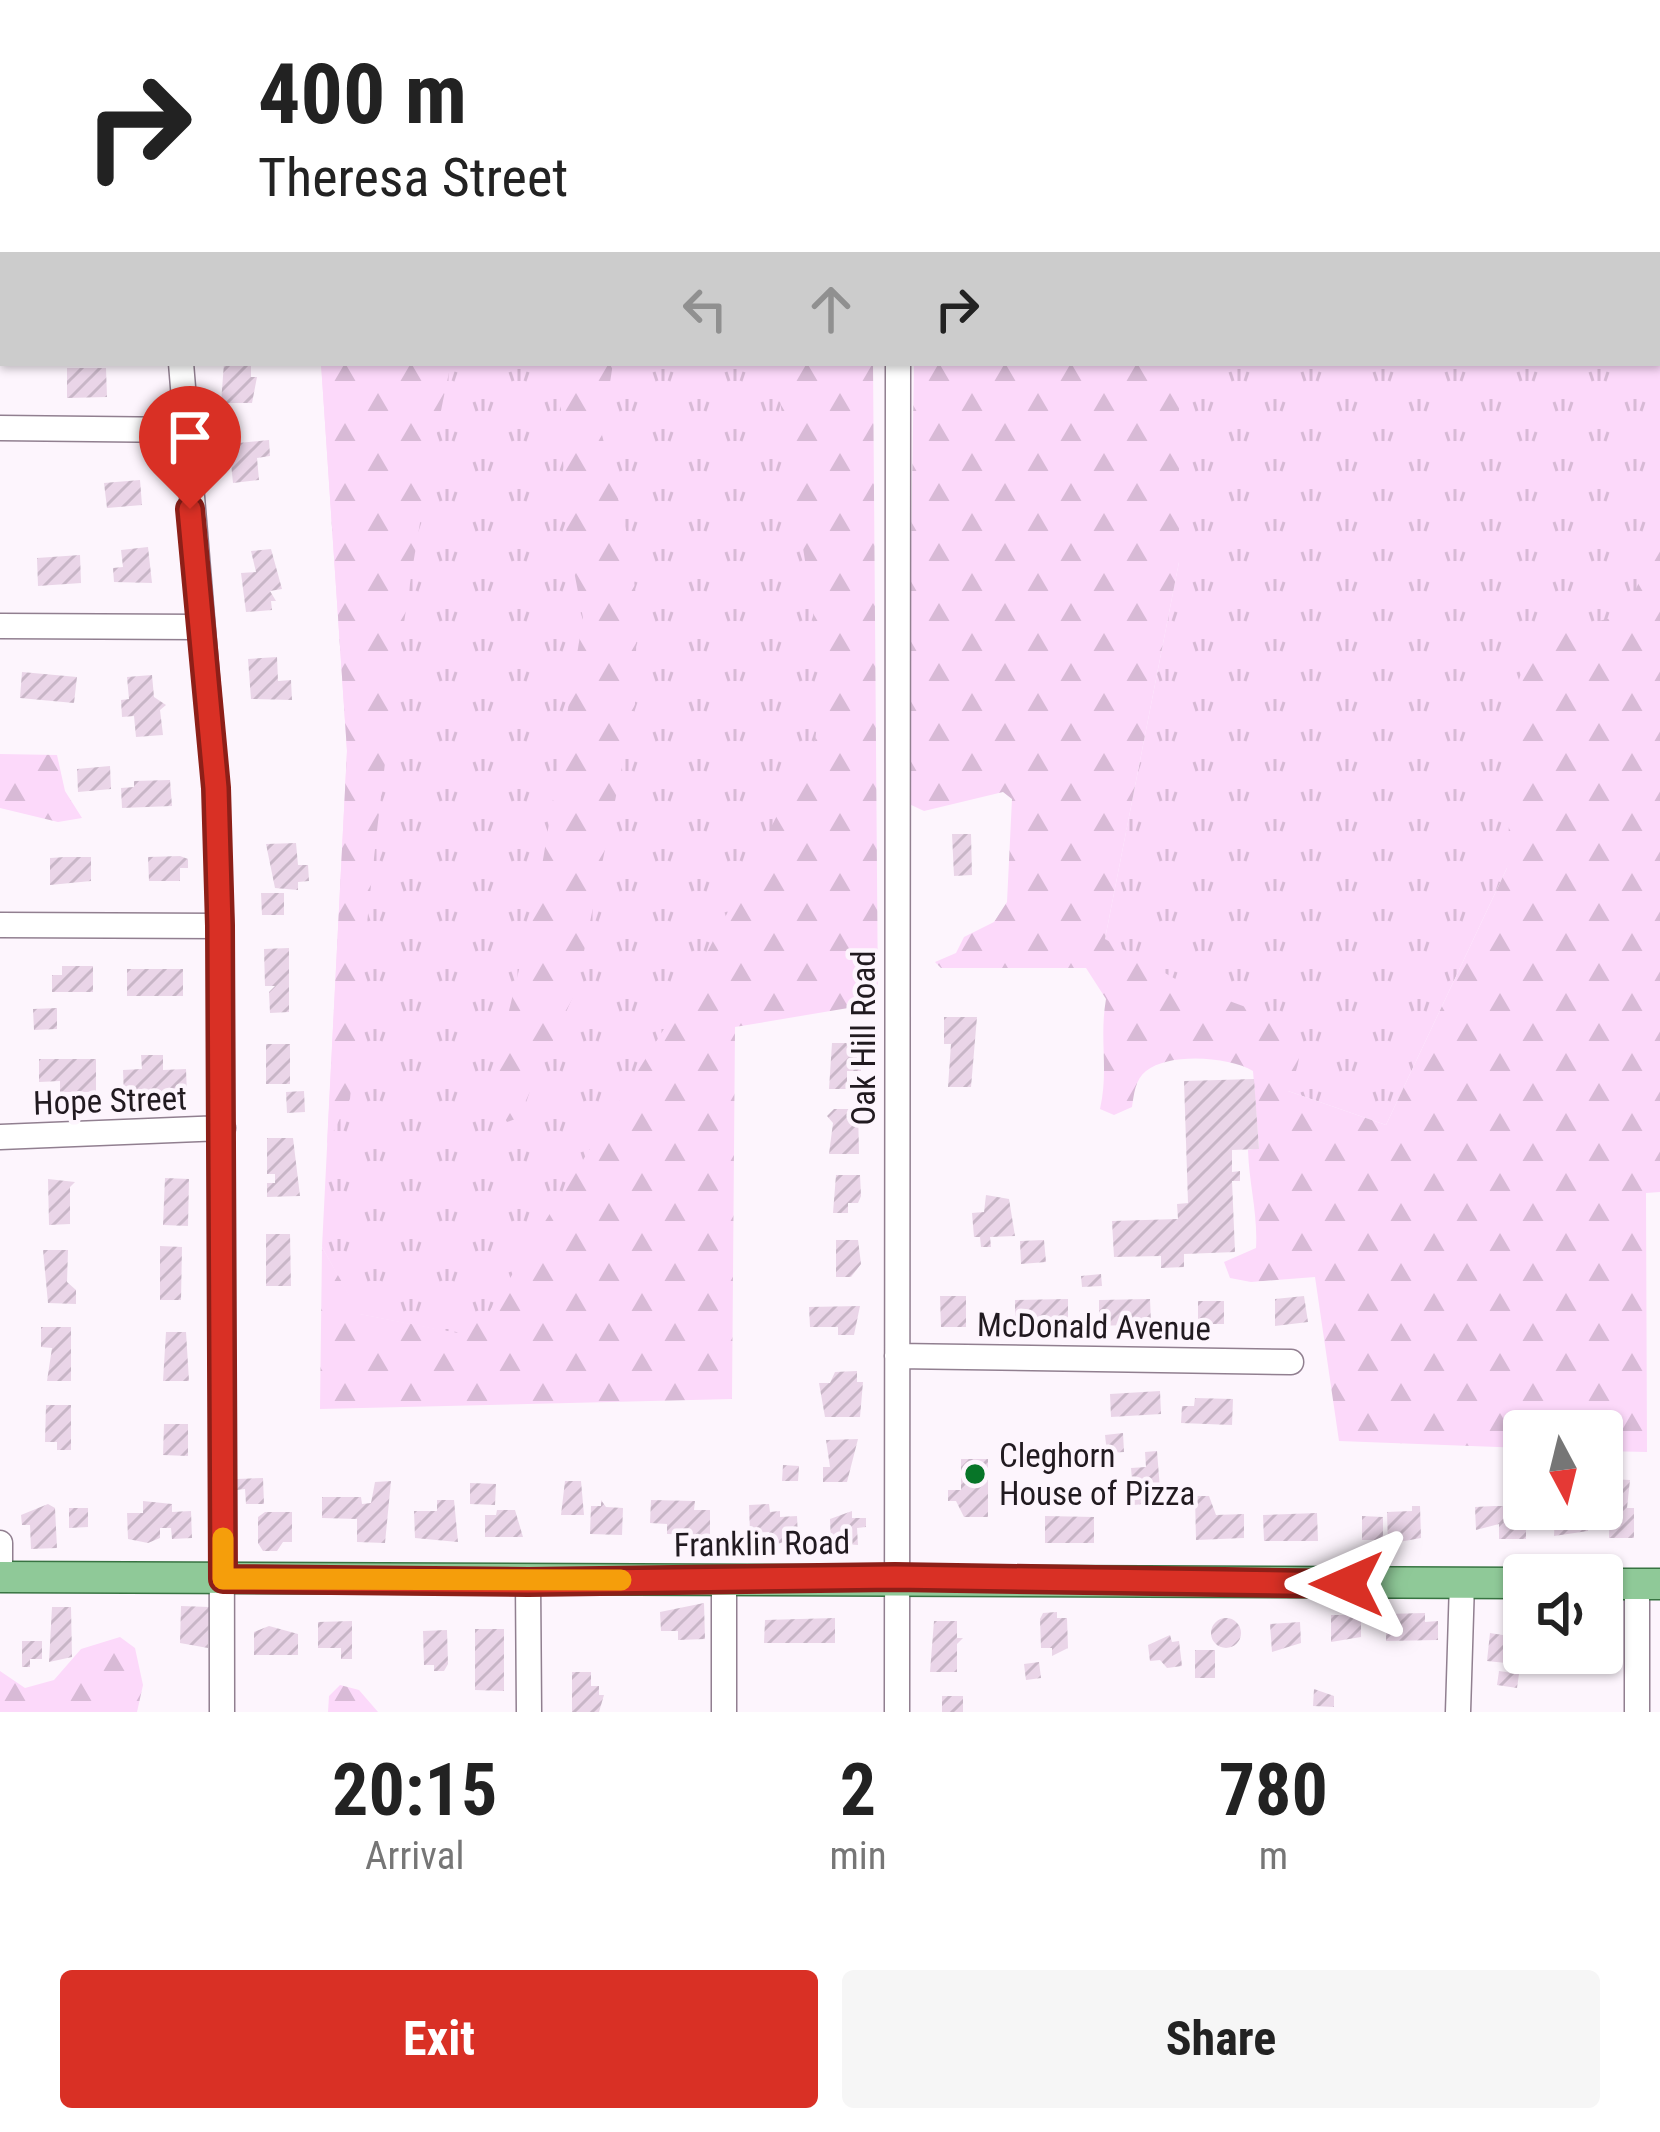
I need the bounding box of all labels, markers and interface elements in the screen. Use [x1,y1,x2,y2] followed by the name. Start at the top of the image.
[258,45,467,144] text: 400 m
[60,48,216,204] icon: right
[258,146,568,209] text: Theresa Street
[672,276,738,342] icon: left
[798,276,864,342] icon: ahead
[924,276,990,342] icon: right
[139,386,241,509] pin
[157,404,223,470] icon: arrive
[844,950,883,1126] street label: Oak Hill Road
[33,1078,187,1123] street label: Hope Street
[977,1305,1211,1348] street label: McDonald Avenue
[1503,1410,1623,1530] north arrow
[1503,1410,1623,1674] map controls
[999,1436,1195,1513] place label: Cleghorn House of Pizza
[962,1461,988,1487] marker: Cleghorn House of Pizza
[1284,1521,1410,1647] position arrow
[673,1522,851,1565] street label: Franklin Road
[1503,1554,1623,1674] button: sound
[332,1748,497,1833] text: 20:15
[840,1748,876,1833] text: 2
[1219,1748,1328,1833] text: 780
[365,1833,464,1879] text: Arrival
[829,1833,887,1879] text: min
[1259,1833,1288,1879] text: m
[60,1970,818,2108] button: Exit
[842,1970,1600,2108] button: Share

